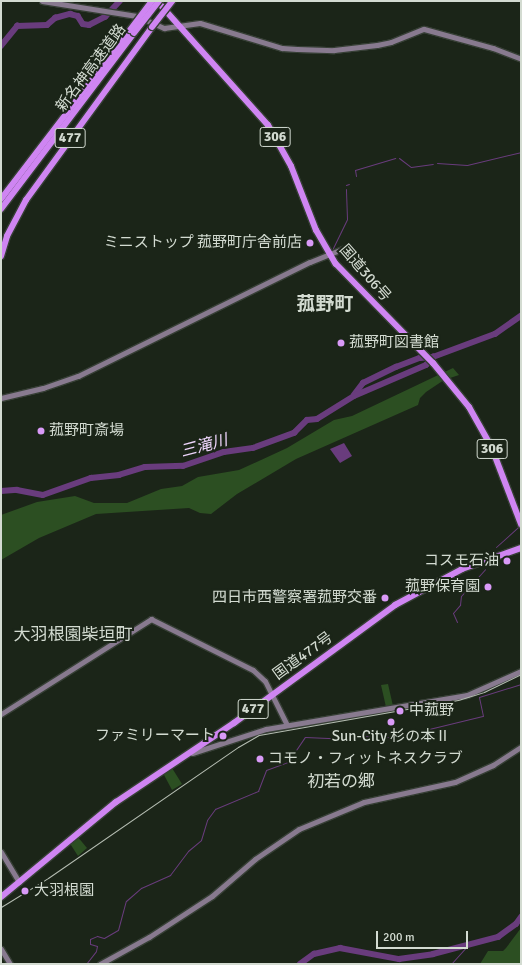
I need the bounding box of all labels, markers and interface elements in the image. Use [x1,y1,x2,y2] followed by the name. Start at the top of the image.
[52,21,130,115] street label: 新名神高速道路
[259,125,291,149] road number: 306
[54,126,86,150] road number: 477
[104,234,302,252] place label: ミニストップ 菰野町庁舎前店
[305,238,315,248] marker: ミニストップ 菰野町庁舎前店
[335,241,395,305] street label: 国道306号
[297,294,353,316] district label: 菰野町
[349,334,439,352] place label: 菰野町図書館
[336,338,346,348] marker: 菰野町図書館
[49,422,124,440] place label: 菰野町斎場
[36,426,46,436] marker: 菰野町斎場
[178,431,230,461] water label: 三滝川
[476,437,508,461] road number: 306
[424,552,499,570] place label: コスモ石油
[502,556,512,566] marker: コスモ石油
[405,578,480,596] place label: 菰野保育園
[483,582,493,592] marker: 菰野保育園
[212,589,377,607] place label: 四日市西警察署菰野交番
[380,593,390,603] marker: 四日市西警察署菰野交番
[14,625,132,645] district label: 大羽根園柴垣町
[270,628,336,684] street label: 国道477号
[237,697,269,721] road number: 477
[409,702,454,720] place label: 中菰野
[394,705,406,717] marker: 中菰野
[386,717,396,727] marker: Sun-City 杉の本Ⅱ
[95,727,215,745] place label: ファミリーマート
[332,728,450,746] place label: Sun-City 杉の本Ⅱ
[218,731,228,741] marker: ファミリーマート
[268,750,463,768] place label: コモノ・フィットネスクラブ
[255,754,265,764] marker: コモノ・フィットネスクラブ
[307,772,375,792] district label: 初若の郷
[34,882,94,900] place label: 大羽根園
[19,885,31,897] marker: 大羽根園
[378,923,470,949] scale bar
[383,930,415,945] text: 200 m

